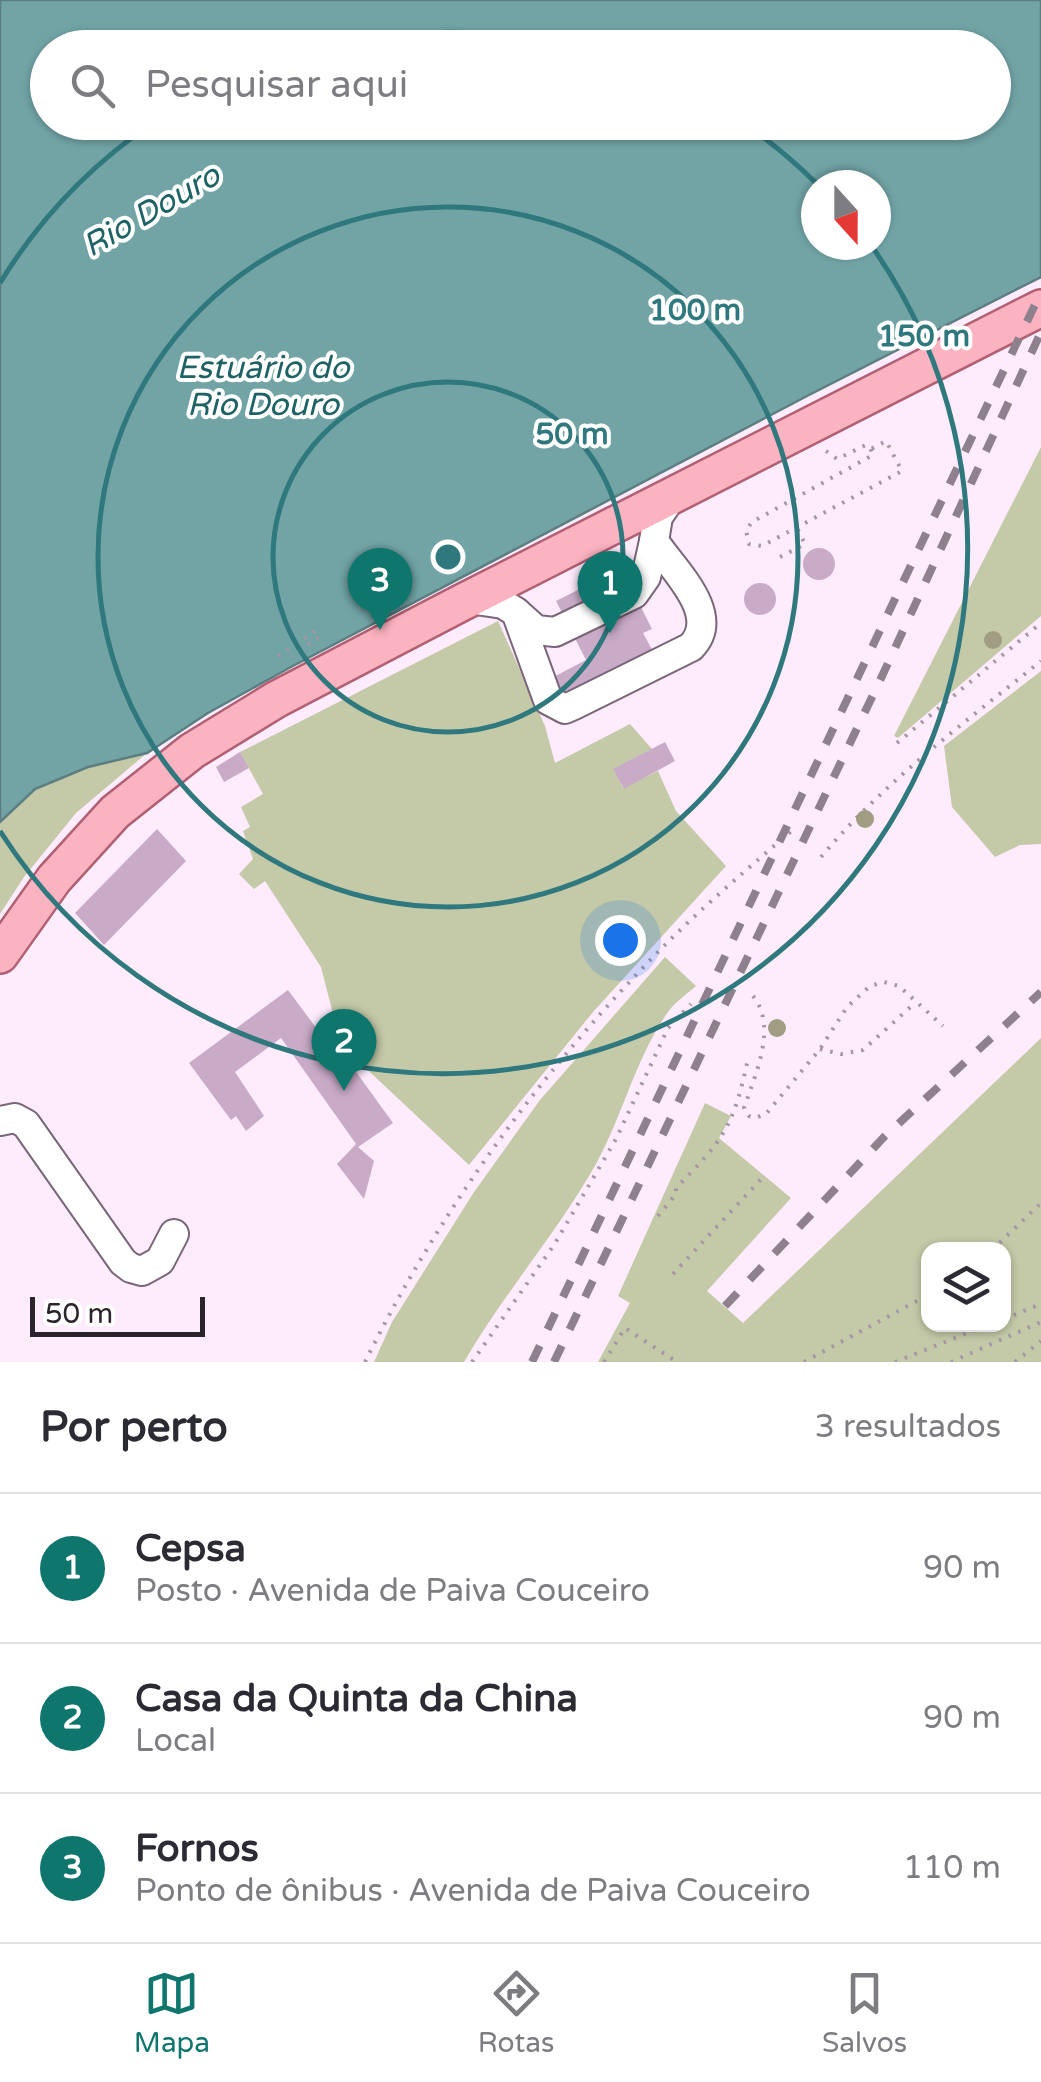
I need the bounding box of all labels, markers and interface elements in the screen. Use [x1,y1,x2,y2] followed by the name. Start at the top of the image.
[30,30,1011,140] search box
[65,58,120,113] icon: search
[145,62,408,108] text: Pesquisar aqui
[76,156,228,265] water label: Rio Douro
[801,170,891,260] north arrow
[649,292,741,329] text: 100 m
[878,318,970,355] text: 150 m
[177,349,351,424] water label: Estuário do Rio Douro
[535,416,609,453] text: 50 m
[430,539,466,575] centre of rings
[348,548,412,630] pin: 3
[578,550,642,633] pin: 1
[595,915,646,966] your location
[312,1008,376,1091] pin: 2
[921,1242,1011,1332] map controls
[921,1242,1011,1332] button: layers
[30,1292,205,1336] scale bar
[45,1297,113,1331] text: 50 m
[40,1402,228,1453] text: Por perto
[815,1408,1001,1446] text: 3 resultados
[135,1526,246,1572] text: Cepsa
[62,1549,83,1587] text: 1
[923,1549,1001,1587] text: 90 m
[135,1572,650,1610] text: Posto · Avenida de Paiva Couceiro
[135,1676,578,1722] text: Casa da Quinta da China
[62,1699,83,1737] text: 2
[923,1699,1001,1737] text: 90 m
[135,1722,216,1760] text: Local
[135,1826,259,1872] text: Fornos
[62,1849,83,1887] text: 3
[903,1849,1001,1887] text: 110 m
[135,1872,811,1910] text: Ponto de ônibus · Avenida de Paiva Couceiro
[134,1966,210,2060] tab: Mapa
[478,1966,554,2060] tab: Rotas
[822,1966,907,2060] tab: Salvos

